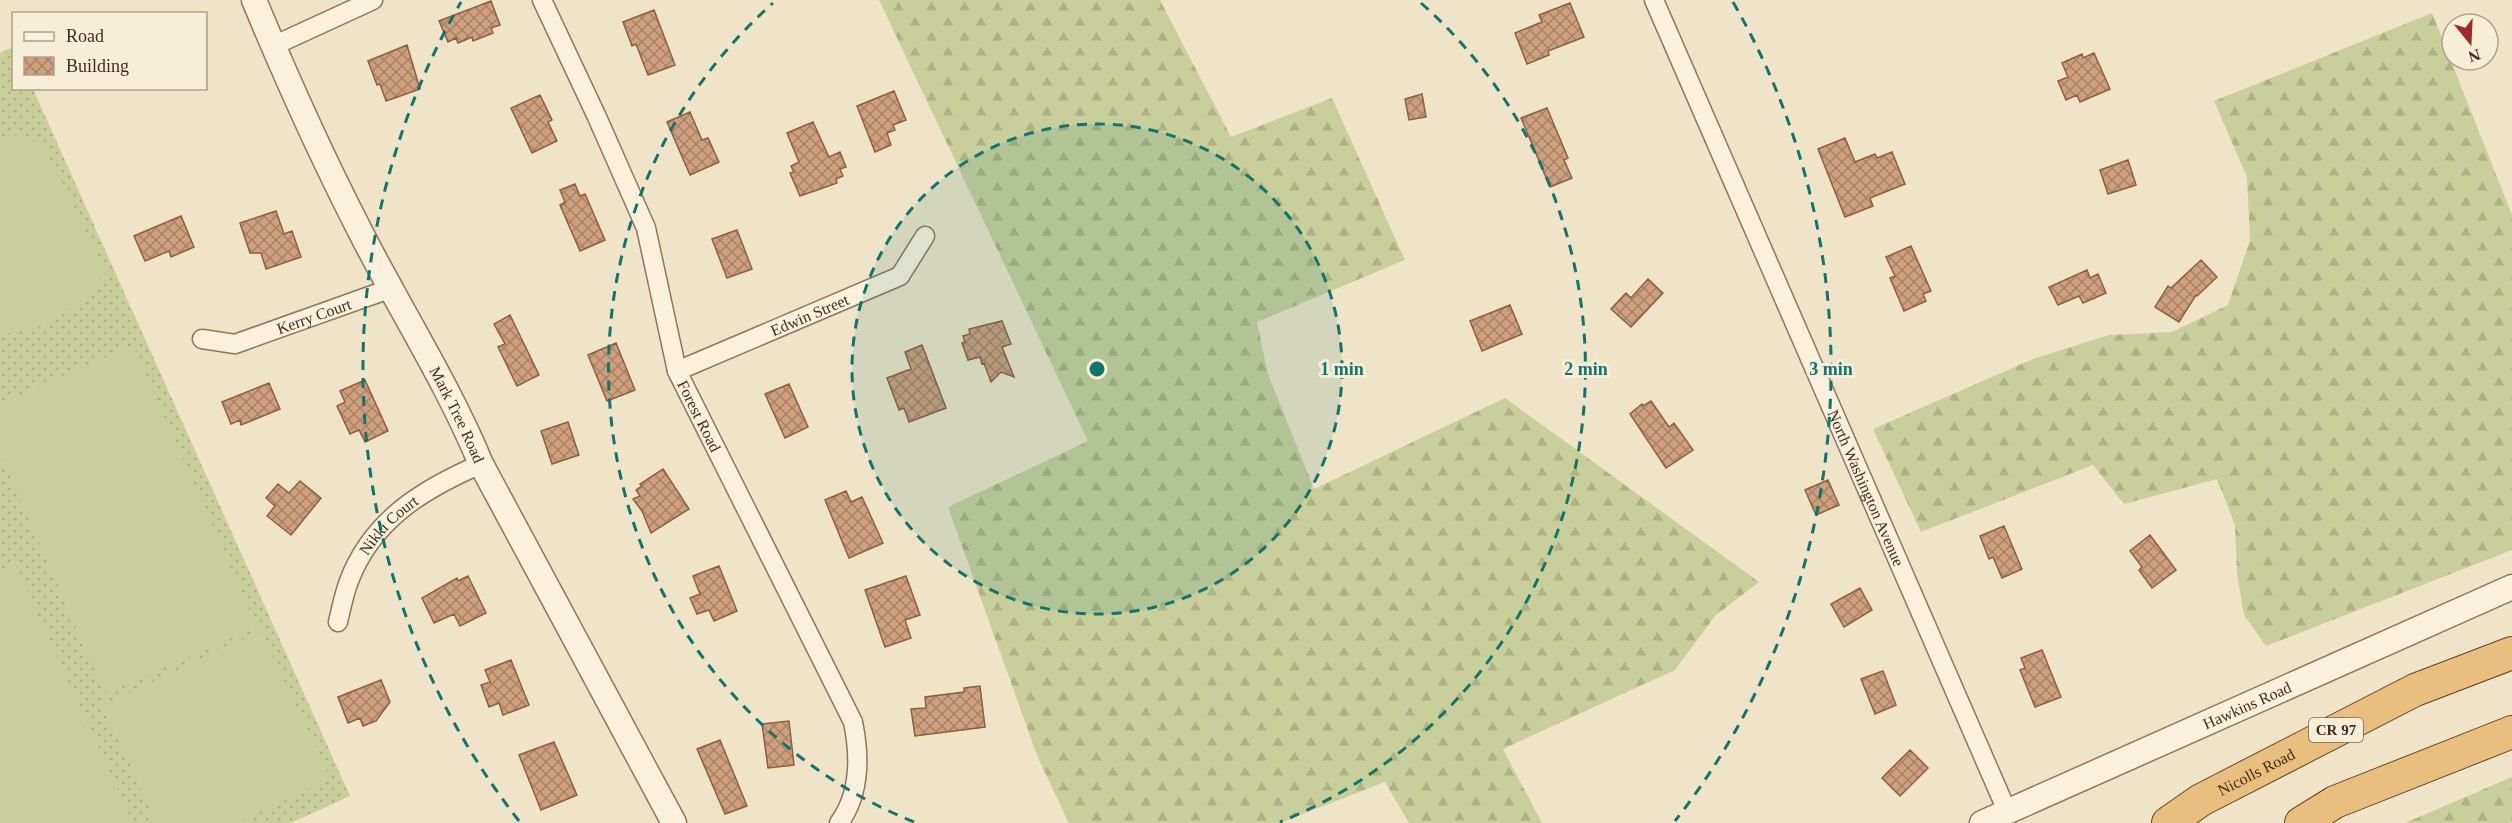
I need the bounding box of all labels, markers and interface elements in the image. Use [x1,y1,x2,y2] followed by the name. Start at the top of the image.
[12,12,207,90] legend
[2440,12,2500,72] north arrow
[66,26,104,46] text: Road
[2466,46,2483,66] text: N
[66,56,129,76] text: Building
[768,290,852,339] street label: Edwin Street
[274,295,354,337] street label: Kerry Court
[1087,359,1107,379] centre of rings
[1320,359,1364,379] text: 1 min
[1564,359,1608,379] text: 2 min
[1809,359,1853,379] text: 3 min
[427,363,488,465] street label: Mark Tree Road
[674,377,724,454] street label: Forest Road
[1825,407,1908,569] street label: North Washington Avenue
[355,491,421,558] street label: Nikki Court
[2200,678,2294,732] street label: Hawkins Road
[2309,718,2363,742] road number: CR 97
[2215,745,2297,799] street label: Nicolls Road

